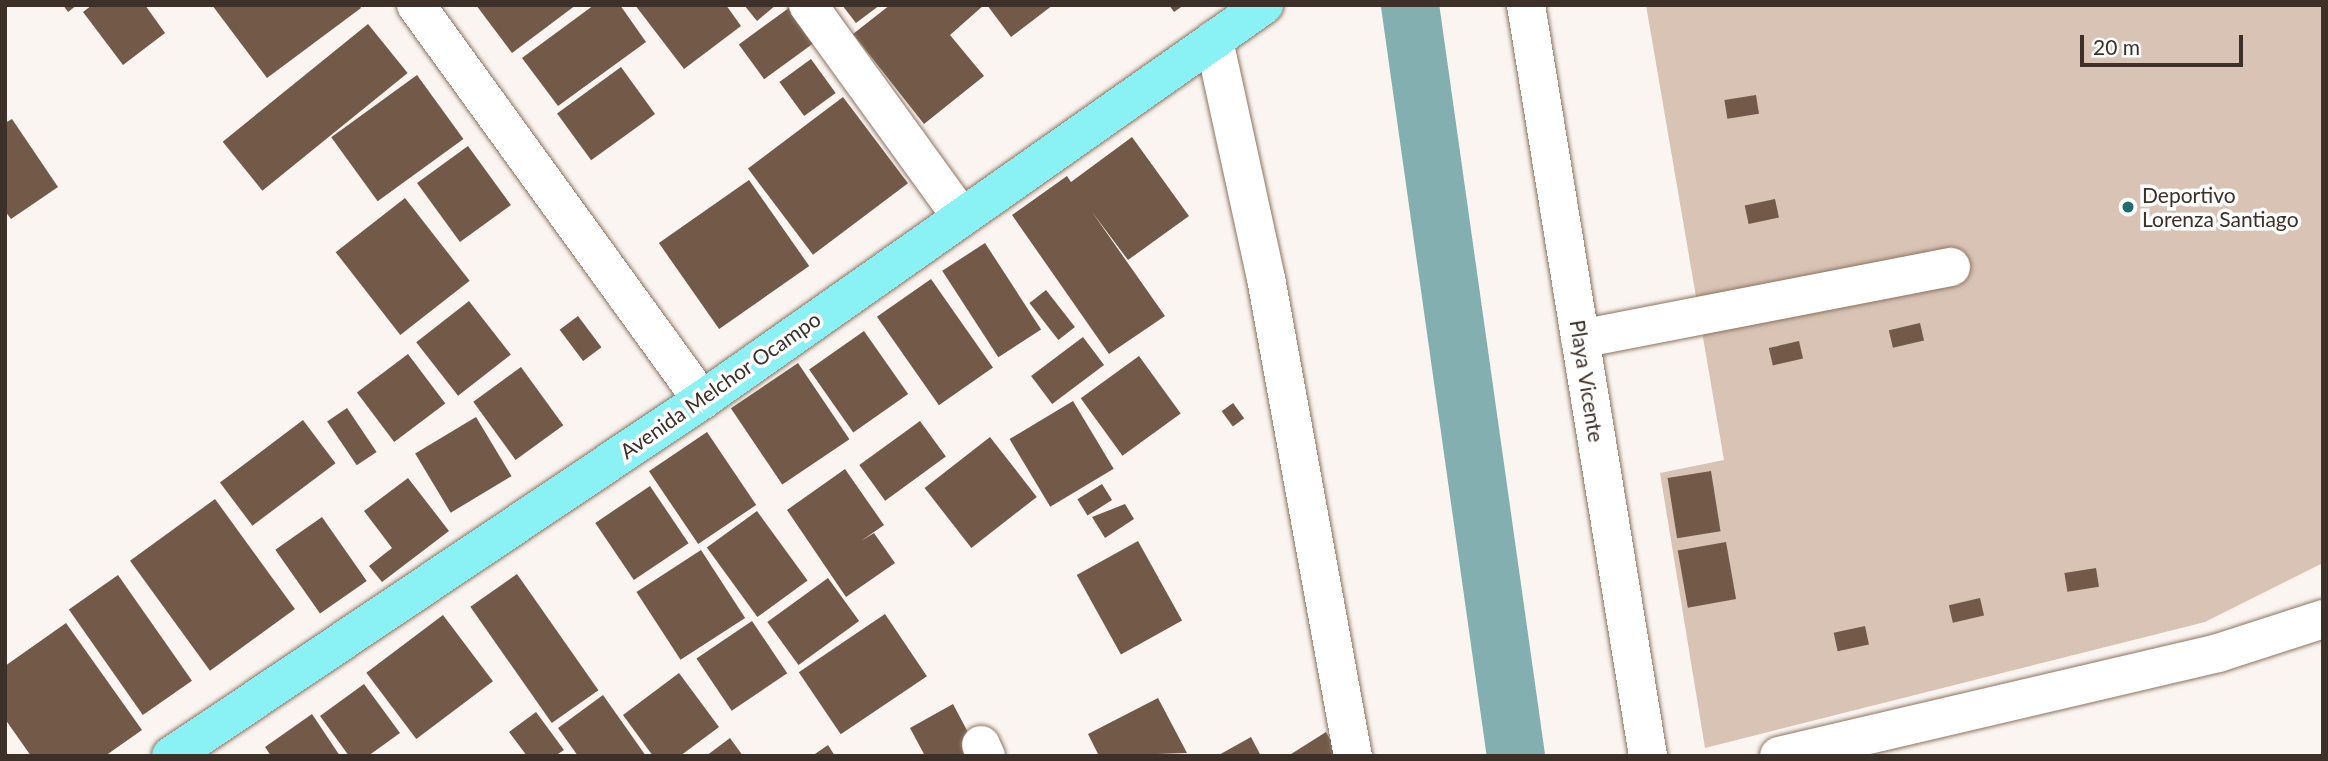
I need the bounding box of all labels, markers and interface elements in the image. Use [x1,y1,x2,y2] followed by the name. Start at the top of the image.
[2083,21,2246,65] scale bar
[2093,34,2140,59] text: 20 m
[2142,182,2299,232] place label: Deportivo Lorenza Santiago
[2120,199,2136,215] marker: Deportivo Lorenza Santiago
[615,306,825,464] street label: Avenida Melchor Ocampo
[1565,318,1609,444] street label: Playa Vicente

